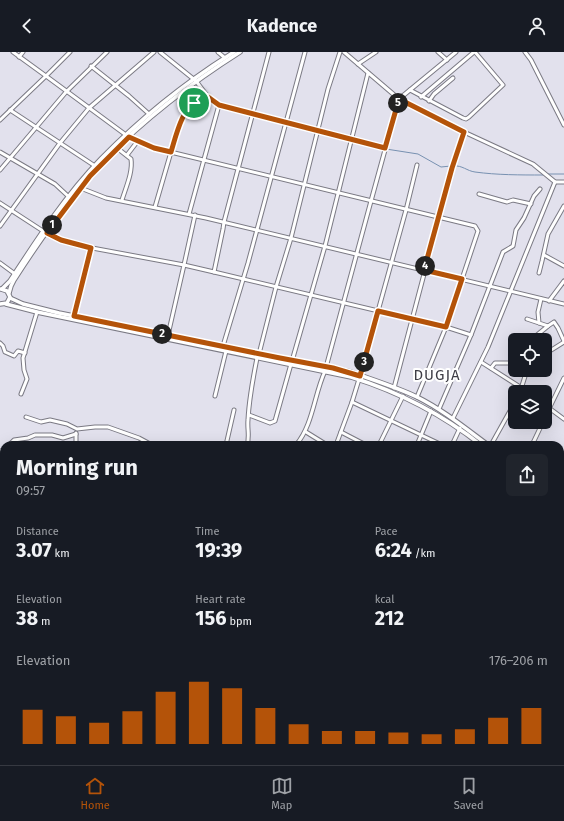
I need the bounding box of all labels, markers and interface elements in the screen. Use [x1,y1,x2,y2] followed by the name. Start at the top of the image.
[16,15,38,37] icon: back
[247,15,317,37] text: Kadence
[526,15,548,37] icon: person
[177,86,211,120] pin
[183,92,205,114] icon: arrive
[388,93,408,113] pin: 5
[395,96,401,109] text: 5
[42,215,62,235] pin: 1
[49,218,55,231] text: 1
[415,256,435,276] pin: 4
[422,259,428,272] text: 4
[152,324,172,344] pin: 2
[159,327,165,340] text: 2
[508,333,552,429] map controls
[508,333,552,377] button: locate
[354,352,374,372] pin: 3
[361,355,367,368] text: 3
[413,366,461,384] district label: DUGJA
[508,385,552,429] button: layers
[16,454,138,481] text: Morning run
[506,454,548,496] button: share
[16,483,45,498] text: 09:57
[16,525,59,538] text: Distance
[195,525,220,538] text: Time
[375,525,397,538] text: Pace
[16,538,52,562] text: 3.07
[195,538,242,562] text: 19:39
[375,538,412,562] text: 6:24
[52,547,70,560] text: km
[412,547,436,560] text: /km
[16,593,62,606] text: Elevation
[195,593,245,606] text: Heart rate
[375,593,394,606] text: kcal
[16,606,38,630] text: 38
[195,606,227,630] text: 156
[375,606,404,630] text: 212
[38,615,50,628] text: m
[227,615,252,628] text: bpm
[16,653,70,668] text: Elevation
[489,653,548,668] text: 176–206 m
[80,775,110,812] tab: Home
[271,775,293,812] tab: Map
[454,775,484,812] tab: Saved

